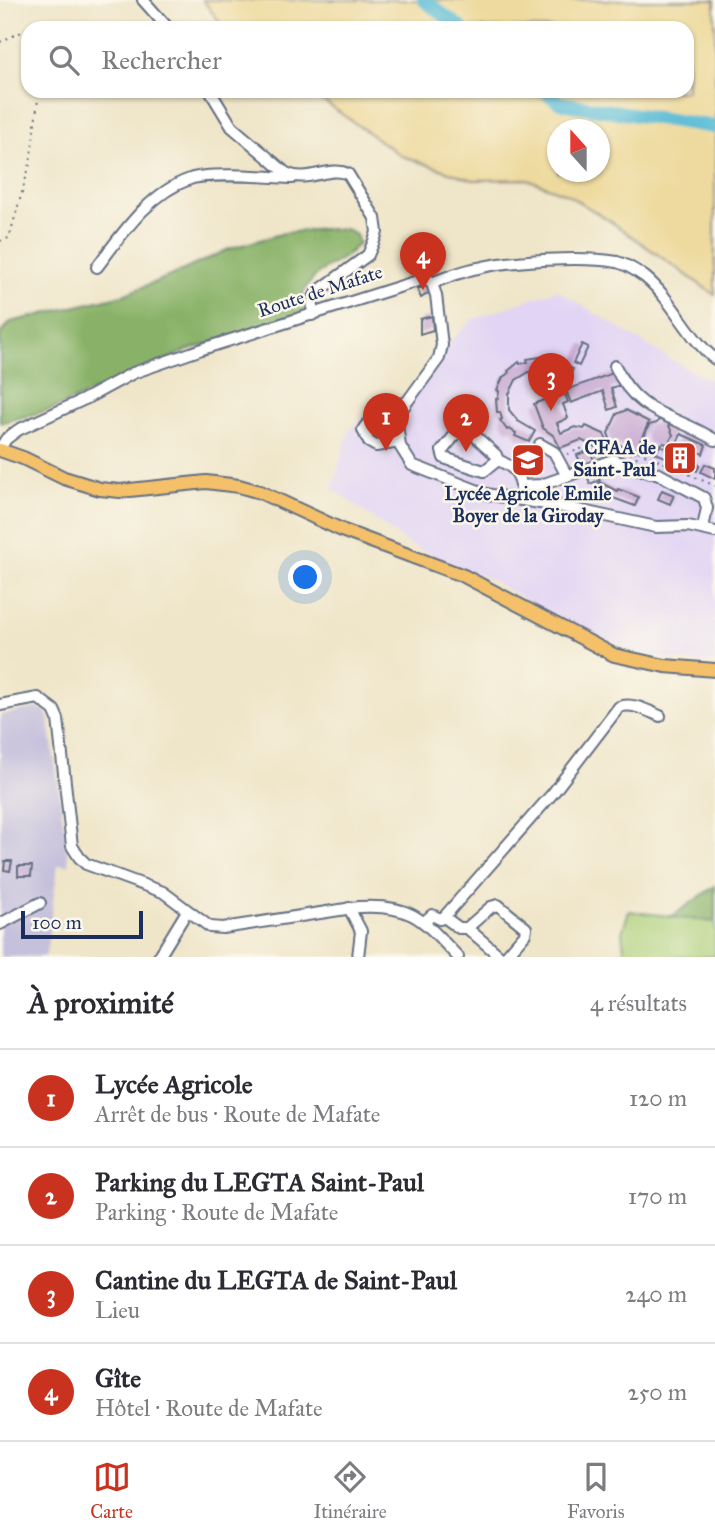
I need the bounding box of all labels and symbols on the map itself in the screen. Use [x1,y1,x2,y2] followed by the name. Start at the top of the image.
[547,119,610,182] north arrow
[400,232,446,290] pin: 4
[255,260,385,322] street label: Route de Mafate
[528,353,574,411] pin: 3
[363,393,409,451] pin: 1
[443,394,489,452] pin: 2
[573,436,657,481] place label: CFAA de Saint-Paul
[661,439,699,477] building icon: CFAA de Saint-Paul
[509,441,547,479] school or university icon: Lycée Agricole Emile Boyer de la Giroday
[445,482,612,528] place label: Lycée Agricole Emile Boyer de la Giroday
[288,560,322,594] your location
[21,908,144,940] scale bar

